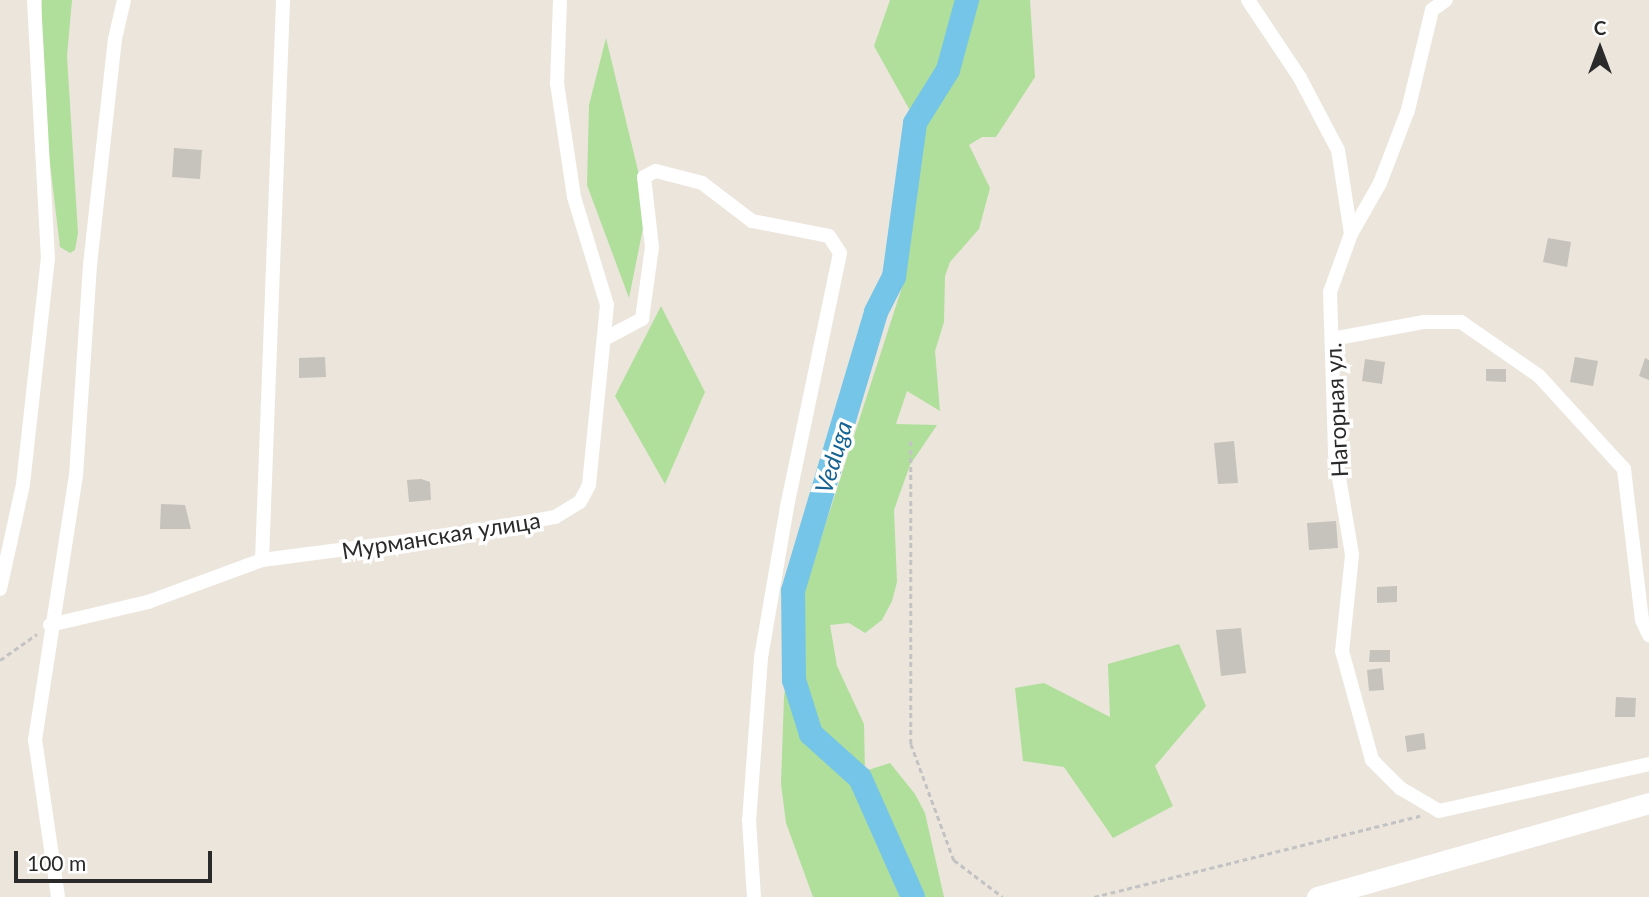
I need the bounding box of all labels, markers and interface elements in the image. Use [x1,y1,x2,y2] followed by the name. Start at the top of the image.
[1565,14,1635,84] north arrow
[1594,16,1606,39] text: С
[1319,342,1353,478] street label: Нагорная ул.
[808,417,858,497] water label: Veduga
[340,506,542,564] street label: Мурманская улица
[18,838,215,882] scale bar
[27,850,86,875] text: 100 m

